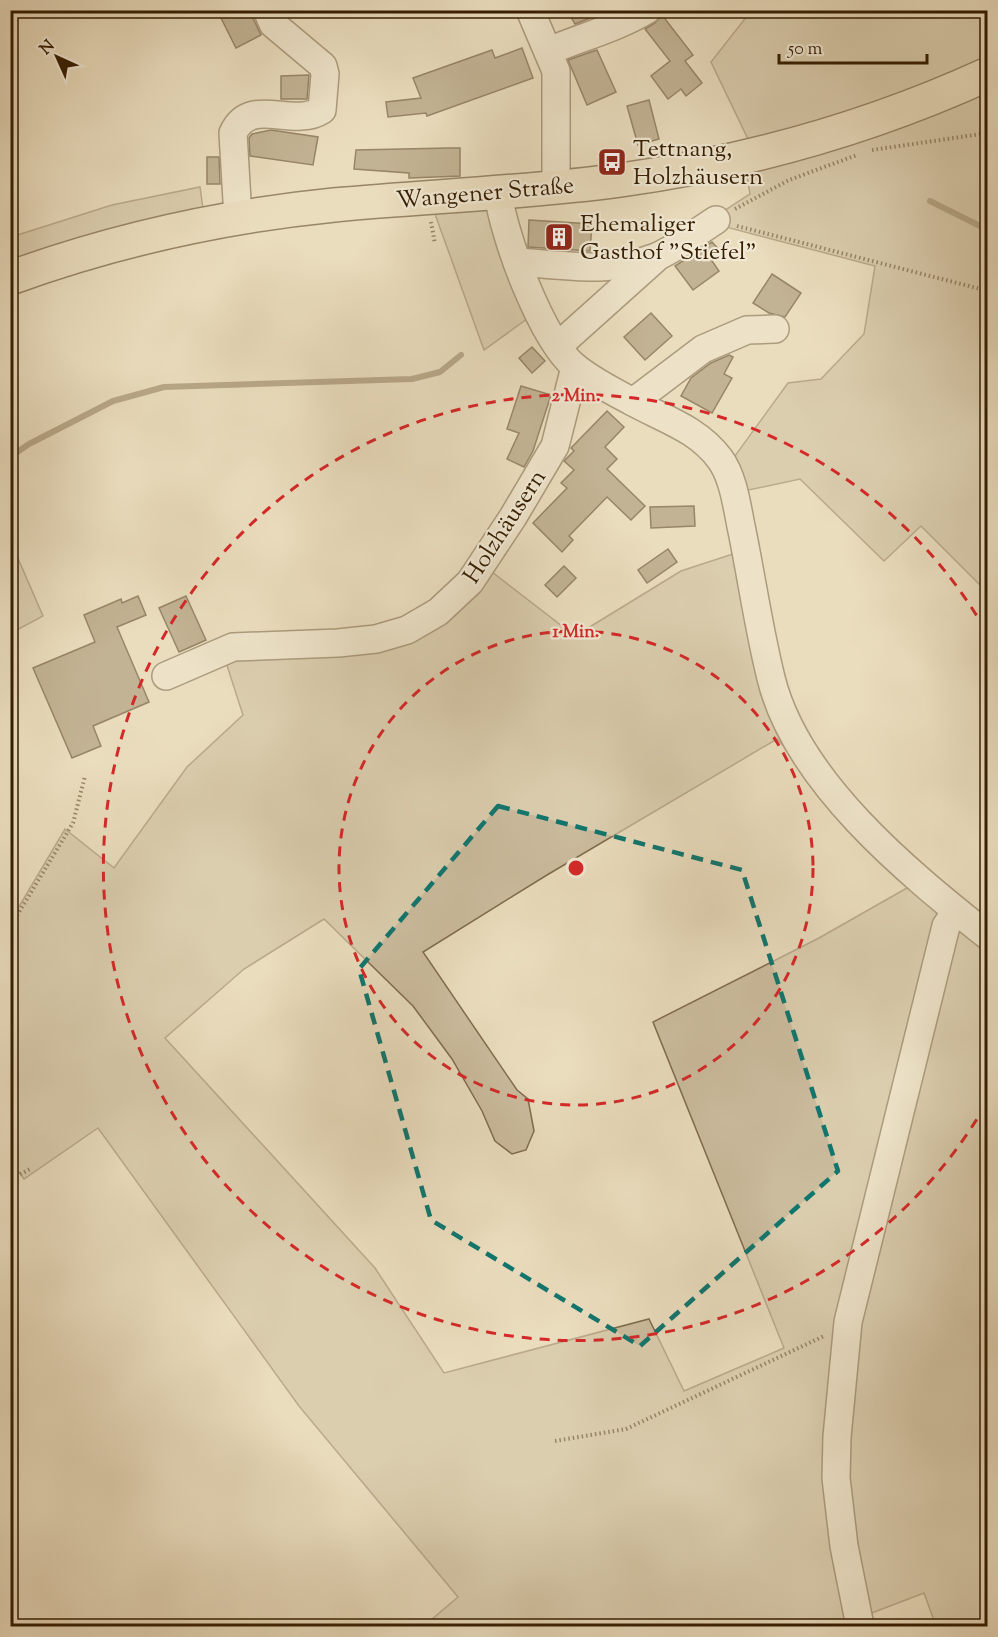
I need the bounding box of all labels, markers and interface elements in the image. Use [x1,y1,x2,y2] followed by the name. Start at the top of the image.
[27,27,87,87] north arrow
[779,27,928,65] scale bar
[36,35,61,61] text: N
[787,37,823,63] text: 50 m
[633,133,763,195] place label: Tettnang, Holzhäusern
[596,146,628,178] bus stop icon: Tettnang, Holzhäusern
[395,169,576,219] street label: Wangener Straße
[580,208,756,270] place label: Ehemaliger Gasthof "Stiefel"
[543,221,575,253] building icon: Ehemaliger Gasthof "Stiefel"
[551,384,601,410] text: 2 Min.
[456,463,555,591] street label: Holzhäusern
[553,620,599,646] text: 1 Min.
[566,858,586,878] centre of rings

